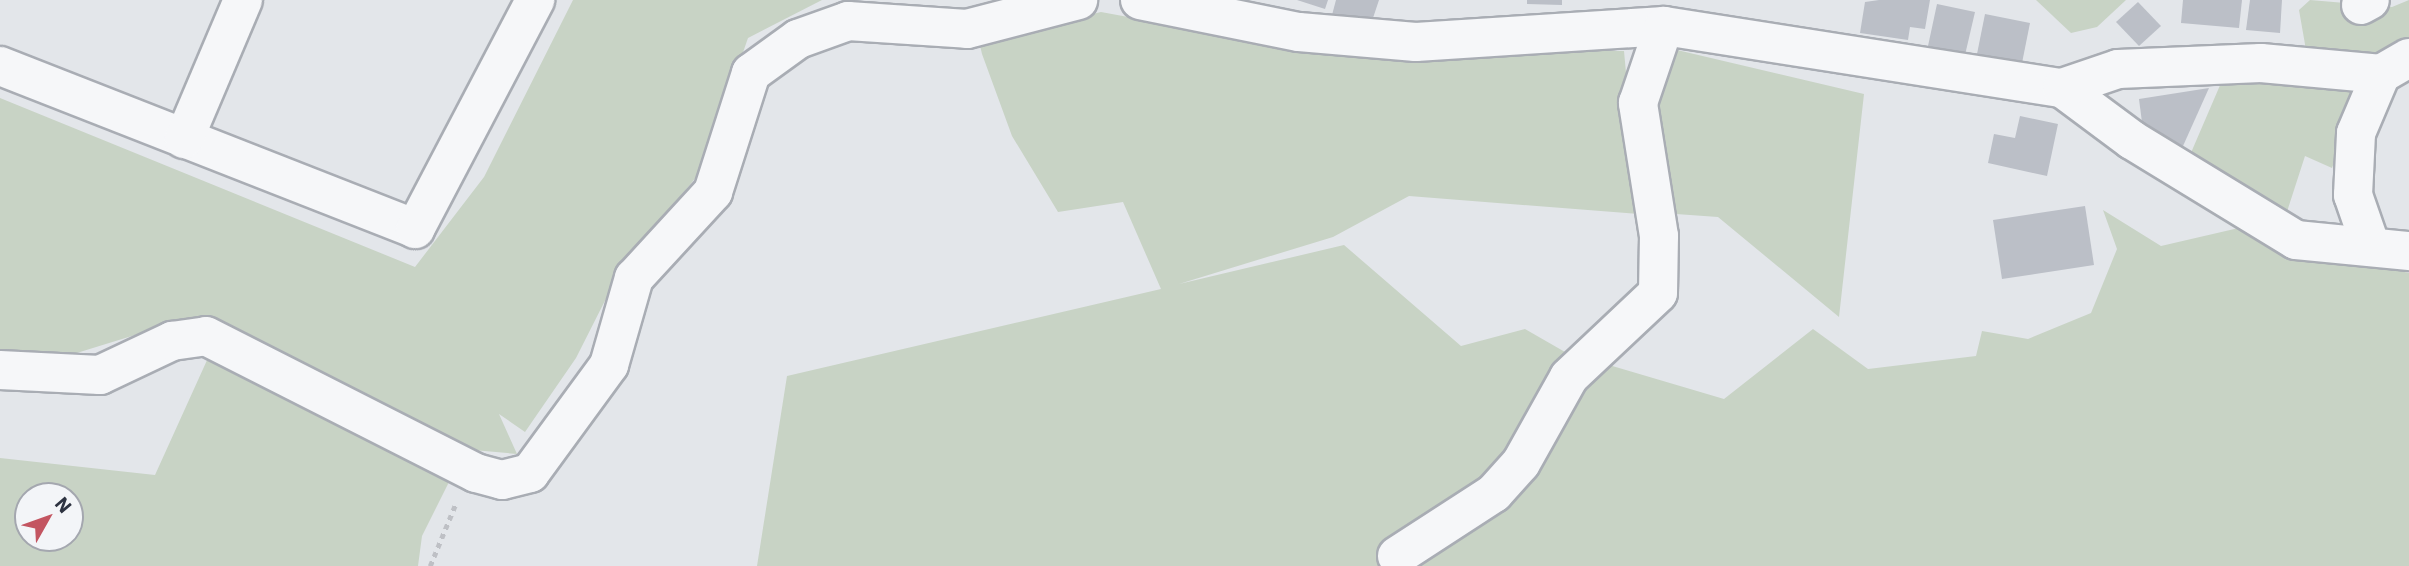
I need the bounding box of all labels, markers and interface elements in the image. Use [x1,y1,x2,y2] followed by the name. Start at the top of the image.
[14,482,84,552] north arrow
[50,492,77,518] text: N

